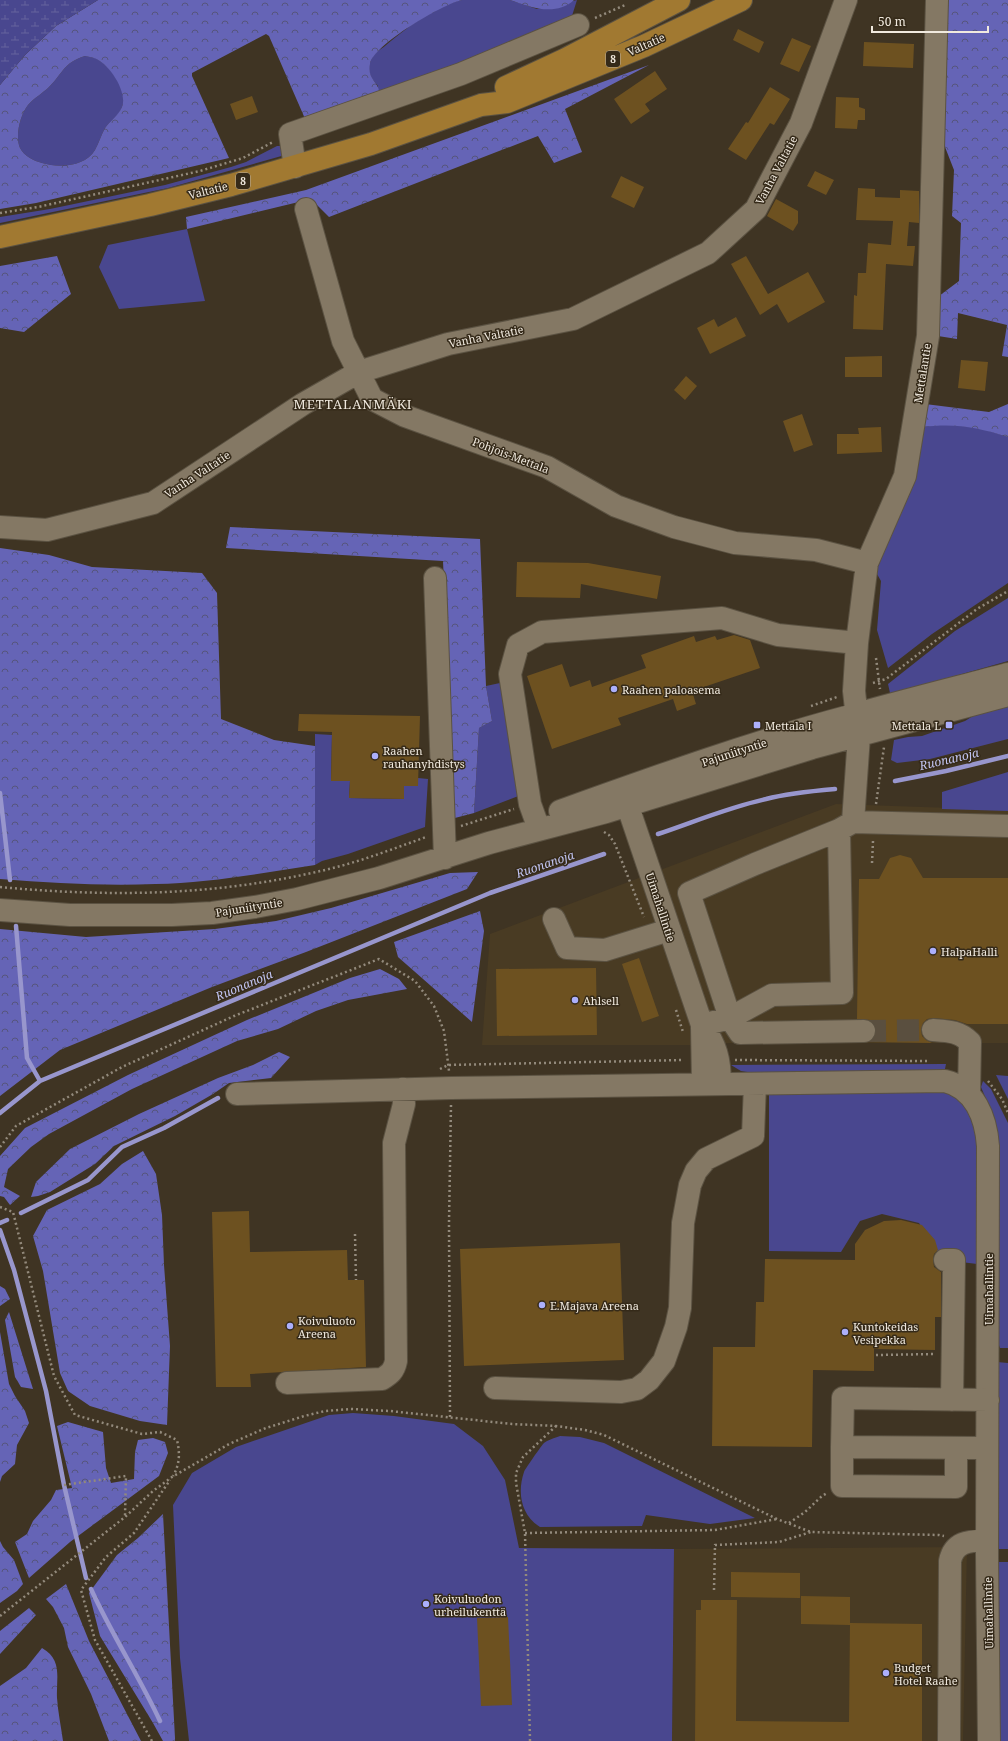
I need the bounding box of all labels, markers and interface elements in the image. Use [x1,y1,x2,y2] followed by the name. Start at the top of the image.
[872,8,988,34] scale bar
[878,13,906,30] text: 50 m
[625,29,667,59] street label: Valtatie
[606,51,620,67] road number: 8
[752,133,800,207] street label: Vanha Valtatie
[236,173,250,189] road number: 8
[187,178,229,202] street label: Valtatie
[447,321,525,351] street label: Vanha Valtatie
[910,342,934,404] street label: Mettalantie
[293,395,413,413] district label: METTALANMÄKI
[470,433,552,477] street label: Pohjois-Mettala
[161,447,233,501] street label: Vanha Valtatie
[622,682,721,697] place label: Raahen paloasema
[609,684,619,694] marker: Raahen paloasema
[765,718,812,733] place label: Mettala I
[892,718,941,733] place label: Mettala L
[752,720,762,730] marker: Mettala I
[944,720,954,730] marker: Mettala L
[699,734,769,770] street label: Pajuniityntie
[383,743,465,771] place label: Raahen rauhanyhdistys
[917,744,981,774] water label: Ruonanoja
[370,751,380,761] marker: Raahen rauhanyhdistys
[513,846,577,882] water label: Ruonanoja
[643,870,679,944] street label: Uimahallintie
[214,894,284,920] street label: Pajuniityntie
[941,944,998,959] place label: HalpaHalli
[928,946,938,956] marker: HalpaHalli
[212,965,275,1005] water label: Ruonanoja
[583,993,619,1008] place label: Ahlsell
[570,995,580,1005] marker: Ahlsell
[981,1253,996,1325] street label: Uimahallintie
[550,1298,639,1313] place label: E.Majava Areena
[537,1300,547,1310] marker: E.Majava Areena
[298,1313,356,1341] place label: Koivuluoto Areena
[853,1319,918,1347] place label: Kuntokeidas Vesipekka
[285,1321,295,1331] marker: Koivuluoto Areena
[840,1327,850,1337] marker: Kuntokeidas Vesipekka
[980,1577,996,1649] street label: Uimahallintie
[434,1591,506,1619] place label: Koivuluodon urheilukenttä
[421,1599,431,1609] marker: Koivuluodon urheilukenttä
[894,1660,958,1688] place label: Budget Hotel Raahe
[881,1668,891,1678] marker: Budget Hotel Raahe

